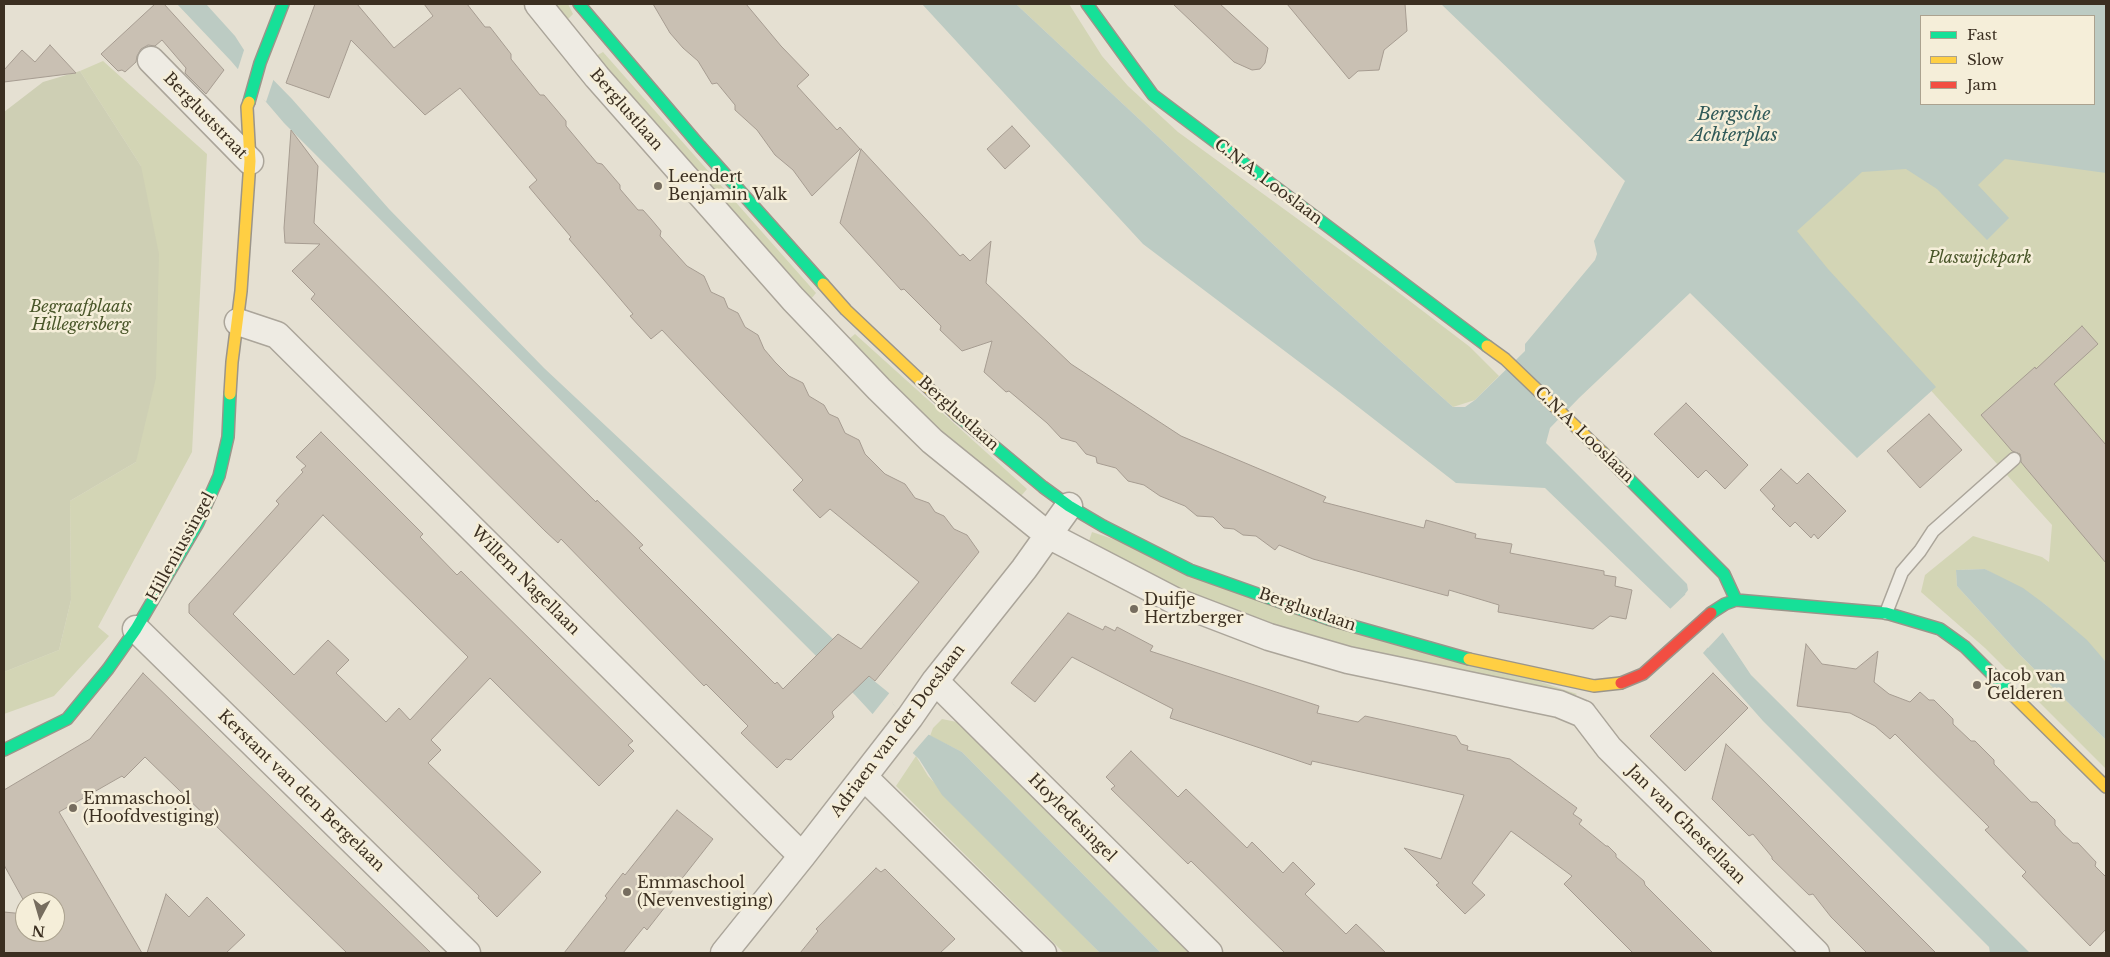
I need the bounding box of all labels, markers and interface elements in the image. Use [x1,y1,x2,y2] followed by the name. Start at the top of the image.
[1920,15,2095,105] legend
[1967,25,1997,44] text: Fast
[1967,50,2004,69] text: Slow
[585,65,667,155] street label: Berglustlaan
[159,69,251,163] street label: Bergluststraat
[1967,75,1997,94] text: Jam
[1691,104,1777,146] water label: Bergsche Achterplas
[1210,135,1326,229] street label: C.N.A. Looslaan
[668,167,787,205] place label: Leendert Benjamin Valk
[652,180,664,192] marker: Leendert Benjamin Valk
[1928,248,2032,268] park label: Plaswijckpark
[30,297,132,335] park label: Begraafplaats Hillegersberg
[914,373,1002,455] street label: Berglustlaan
[1530,383,1638,487] street label: C.N.A. Looslaan
[143,489,219,605] street label: Hilleniussingel
[467,523,583,639] street label: Willem Nagellaan
[1256,584,1358,636] street label: Berglustlaan
[1144,590,1244,628] place label: Duifje Hertzberger
[1128,603,1140,615] marker: Duifje Hertzberger
[827,641,969,821] street label: Adriaen van der Doeslaan
[1987,666,2065,704] place label: Jacob van Gelderen
[1971,679,1983,691] marker: Jacob van Gelderen
[214,706,388,876] street label: Kerstant van den Bergelaan
[1623,762,1749,888] street label: Jan van Ghestellaan
[1024,770,1120,866] street label: Hoyledesingel
[83,789,219,827] place label: Emmaschool (Hoofdvestiging)
[67,802,79,814] marker: Emmaschool (Hoofdvestiging)
[637,873,773,911] place label: Emmaschool (Nevenvestiging)
[621,886,633,898] marker: Emmaschool (Nevenvestiging)
[15,892,65,942] north arrow
[31,921,46,941] text: N

